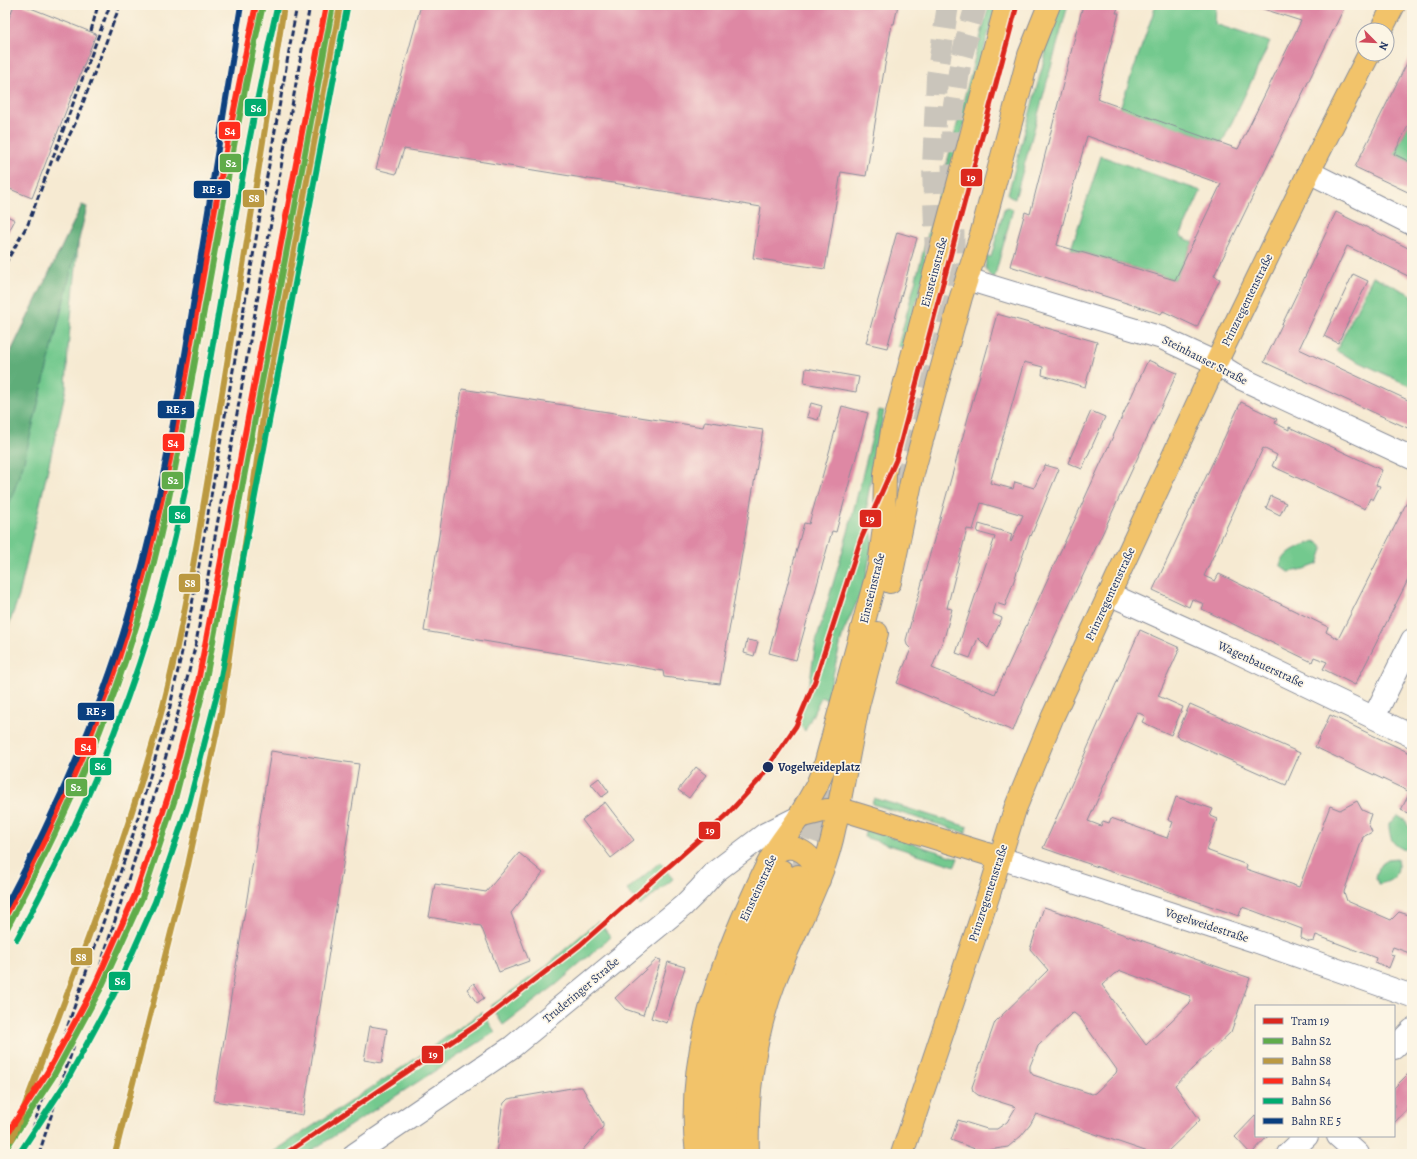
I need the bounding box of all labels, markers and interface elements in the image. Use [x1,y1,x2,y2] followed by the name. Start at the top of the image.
[1355,22,1395,62] north arrow
[1375,39,1392,53] text: N
[244,98,267,117] line badge: S6
[250,101,262,116] text: S6
[218,121,241,140] line badge: S4
[224,124,236,139] text: S4
[219,153,242,173] line badge: S2
[225,156,237,171] text: S2
[960,168,983,187] line badge: 19
[966,170,976,185] text: 19
[193,180,231,199] line badge: RE 5
[202,182,222,197] text: RE 5
[242,189,265,208] line badge: S8
[248,191,260,206] text: S8
[917,235,951,309] street label: Einsteinstraße
[1218,251,1276,349] street label: Prinzregentenstraße
[1159,331,1251,389] street label: Steinhauser Straße
[157,400,195,419] line badge: RE 5
[166,402,186,417] text: RE 5
[162,433,185,452] line badge: S4
[167,436,179,451] text: S4
[161,471,184,490] line badge: S2
[167,473,179,488] text: S2
[168,505,191,524] line badge: S6
[174,508,186,523] text: S6
[859,509,882,528] line badge: 19
[865,511,875,526] text: 19
[1081,545,1139,643] street label: Prinzregentenstraße
[856,551,888,625] street label: Einsteinstraße
[178,573,201,593] line badge: S8
[184,576,196,591] text: S8
[1214,637,1307,691] street label: Wagenbauerstraße
[77,702,115,721] line badge: RE 5
[86,704,106,719] text: RE 5
[74,737,97,756] line badge: S4
[80,740,92,755] text: S4
[89,757,112,776] line badge: S6
[94,759,106,774] text: S6
[777,759,861,775] place label: Vogelweideplatz
[761,760,775,774] marker: Vogelweideplatz
[65,778,88,797] line badge: S2
[70,780,82,795] text: S2
[698,821,721,840] line badge: 19
[705,823,715,838] text: 19
[965,842,1011,944] street label: Prinzregentenstraße
[736,852,780,924] street label: Einsteinstraße
[1162,904,1251,946] street label: Vogelweidestraße
[70,947,93,966] line badge: S8
[75,950,87,965] text: S8
[540,953,622,1027] street label: Truderinger Straße
[108,971,131,991] line badge: S6
[114,974,126,989] text: S6
[1255,1005,1395,1137] legend
[1291,1013,1329,1029] text: Tram 19
[1291,1033,1331,1049] text: Bahn S2
[421,1045,444,1064] line badge: 19
[428,1047,438,1062] text: 19
[1291,1053,1331,1069] text: Bahn S8
[1291,1073,1331,1089] text: Bahn S4
[1291,1093,1331,1109] text: Bahn S6
[1291,1113,1341,1129] text: Bahn RE 5

